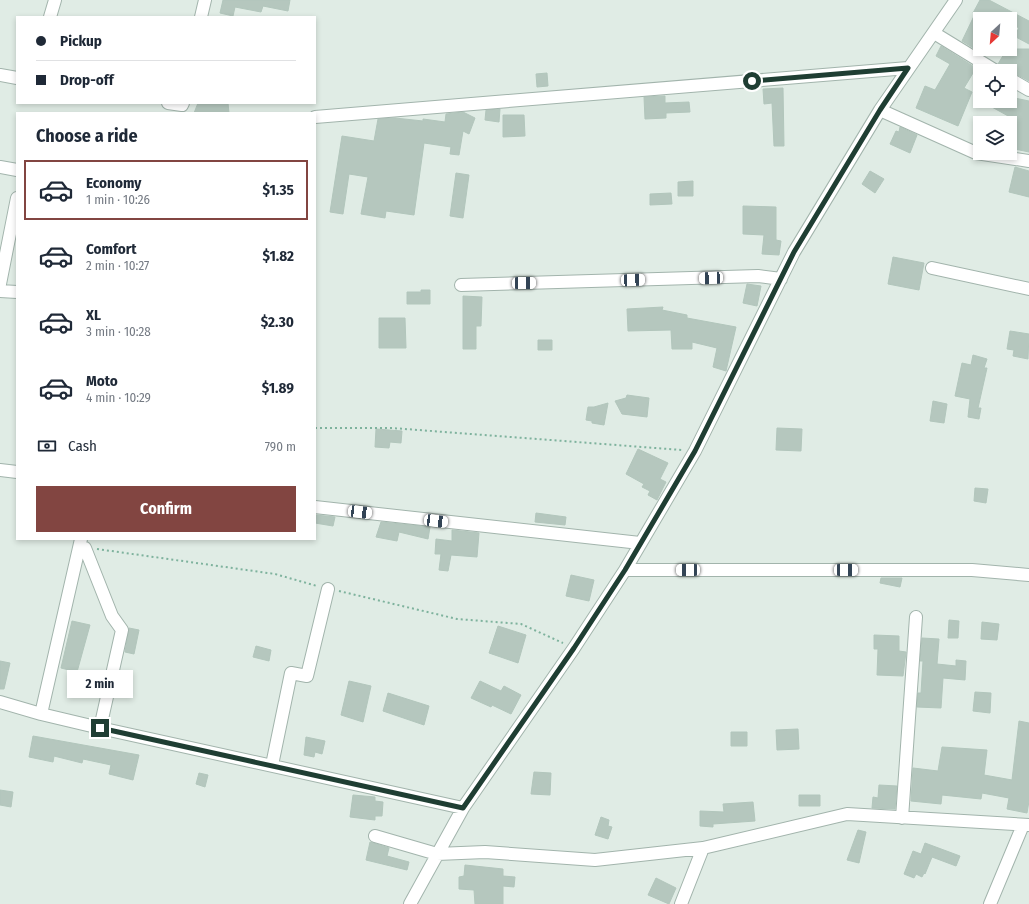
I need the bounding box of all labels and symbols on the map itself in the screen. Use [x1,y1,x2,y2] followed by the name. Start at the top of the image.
[973,12,1017,56] north arrow
[743,72,761,90] route start
[699,272,723,284] car
[621,274,645,286] car
[512,277,536,289] car
[347,505,373,519] car
[423,514,449,528] car
[676,564,700,576] car
[834,564,858,576] car
[67,670,133,698] callout: 2 min
[91,719,109,737] route end

